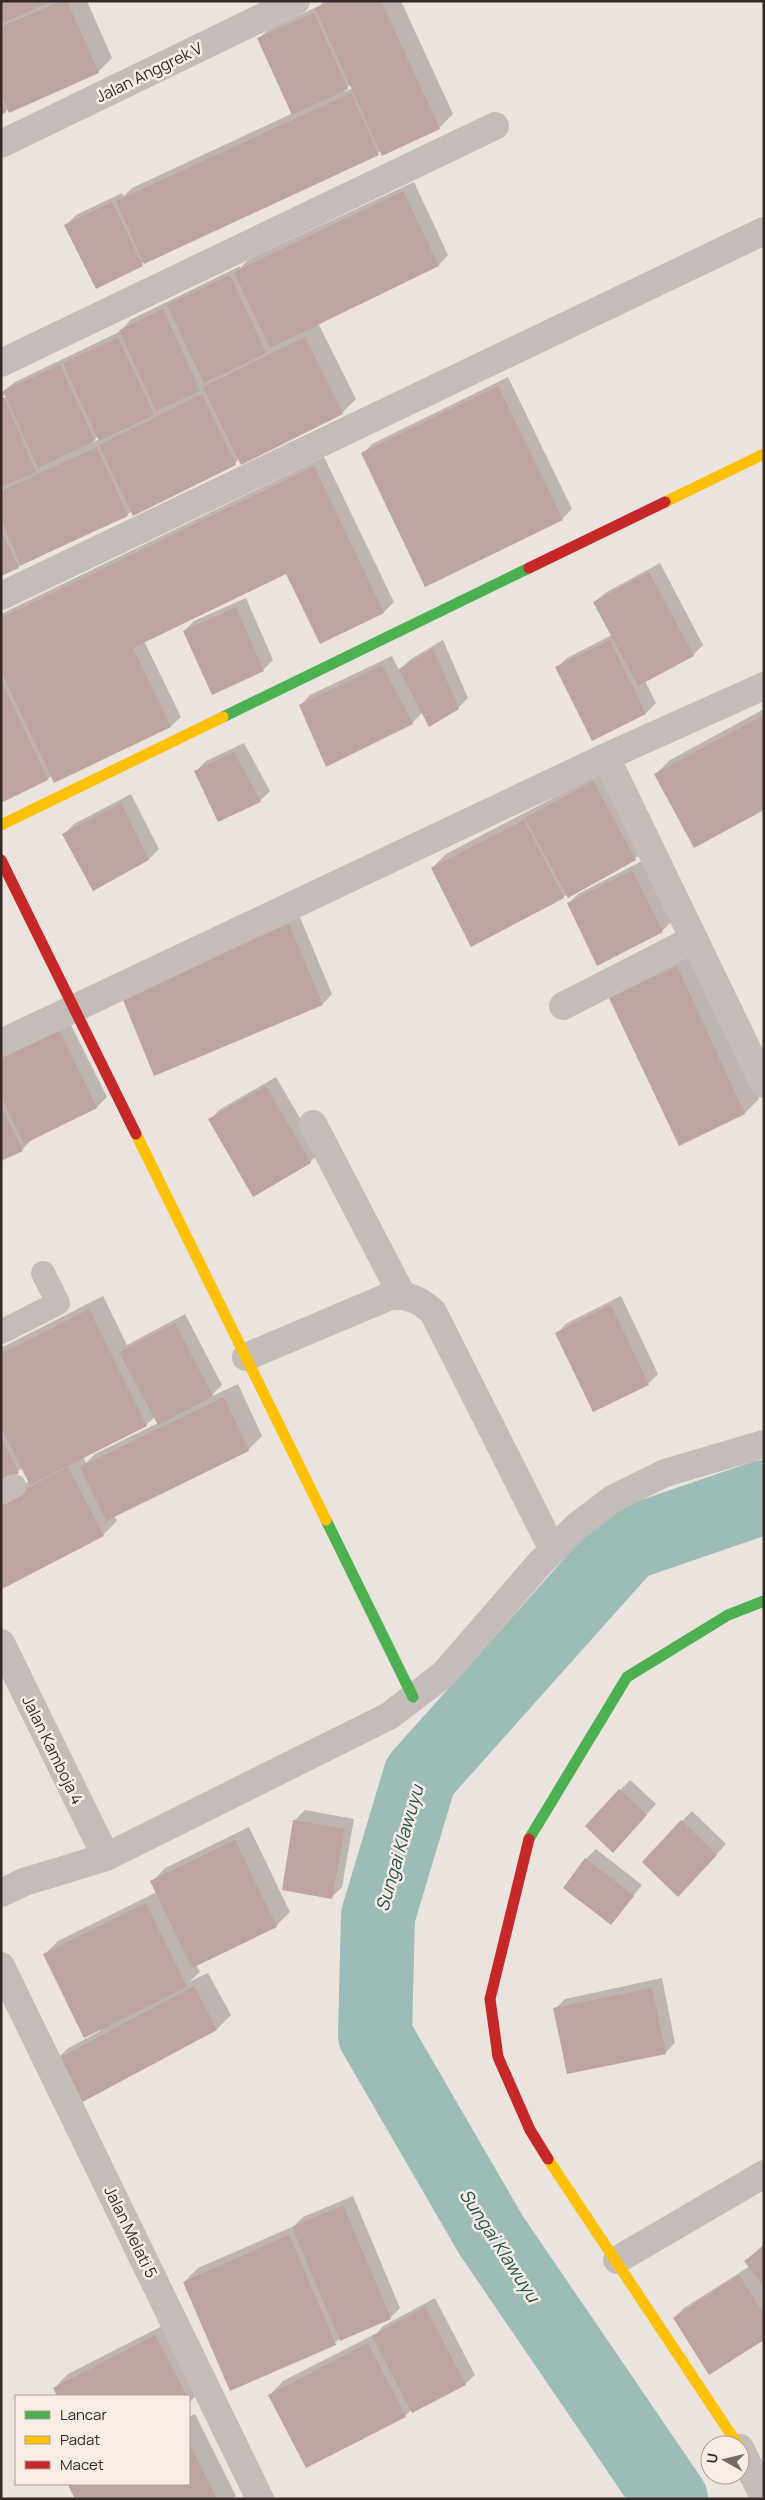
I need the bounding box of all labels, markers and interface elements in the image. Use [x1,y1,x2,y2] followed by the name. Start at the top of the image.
[92,37,206,107] street label: Jalan Anggrek V
[17,1692,89,1808] street label: Jalan Kamboja 4
[370,1781,429,1914] water label: Sungai Klawuyu
[99,2182,163,2282] street label: Jalan Melati 5
[454,2184,546,2307] water label: Sungai Klawuyu
[15,2395,190,2485] legend
[60,2404,107,2425] text: Lancar
[60,2429,100,2450] text: Padat
[700,2435,750,2485] north arrow
[702,2452,722,2464] text: U
[60,2454,104,2475] text: Macet

